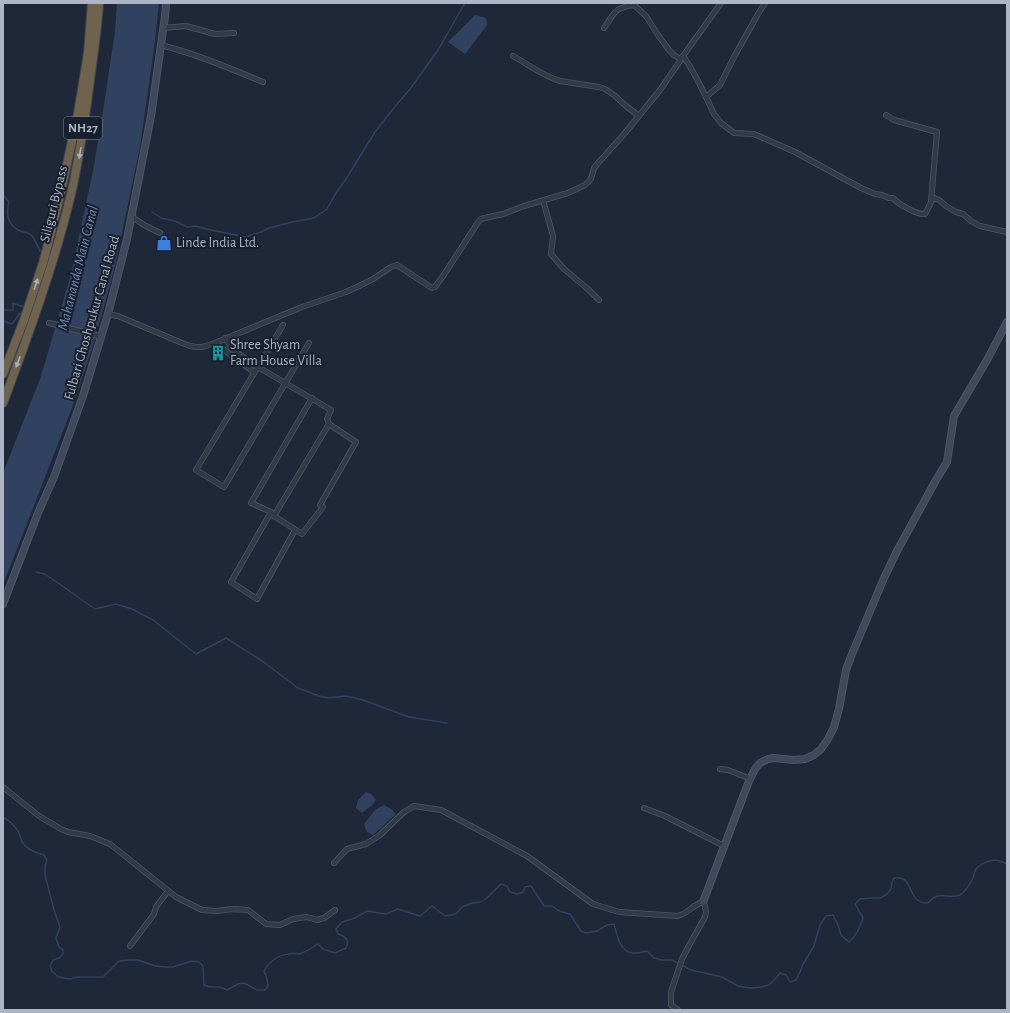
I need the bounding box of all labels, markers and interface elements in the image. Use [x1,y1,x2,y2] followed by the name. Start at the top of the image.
[64,117,102,139] road number: NH27
[76,147,82,159] one-way arrow
[38,164,70,244] street label: Siliguri Bypass
[55,204,101,332] water label: Mahananda Main Canal
[62,234,122,402] street label: Fulbari Ghoshpukur Canal Road
[155,234,173,252] shop icon: Linde India Ltd.
[176,236,259,250] place label: Linde India Ltd.
[33,278,39,290] one-way arrow
[230,338,322,368] place label: Shree Shyam Farm House Villa
[209,344,227,362] building icon: Shree Shyam Farm House Villa
[15,356,21,368] one-way arrow

